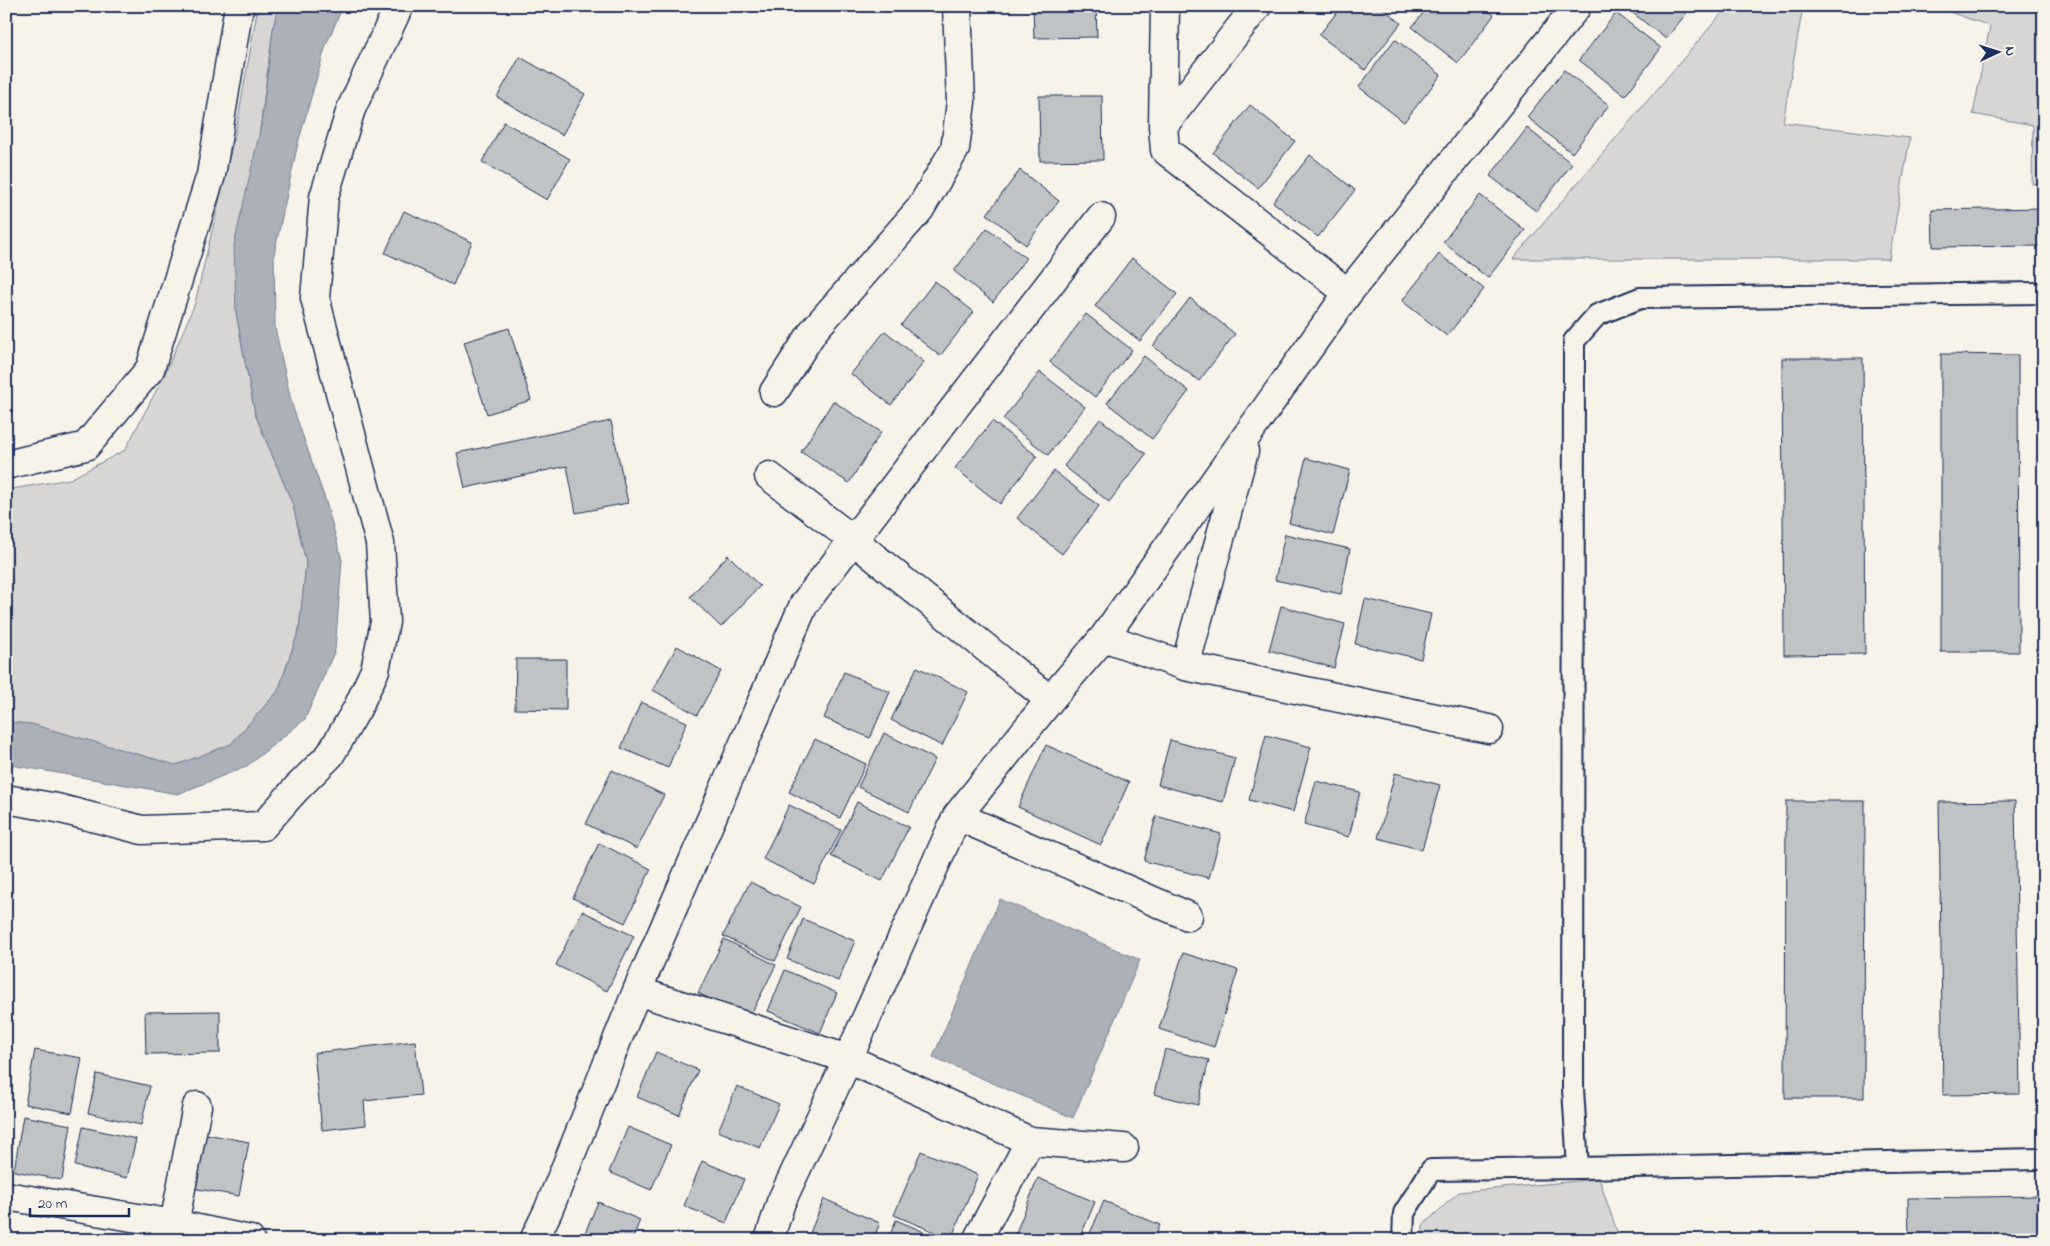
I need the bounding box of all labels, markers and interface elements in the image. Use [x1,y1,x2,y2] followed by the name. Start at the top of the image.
[1972,28,2022,78] north arrow
[1999,46,2020,57] text: N
[30,1186,129,1218] scale bar
[38,1193,68,1215] text: 20 m

